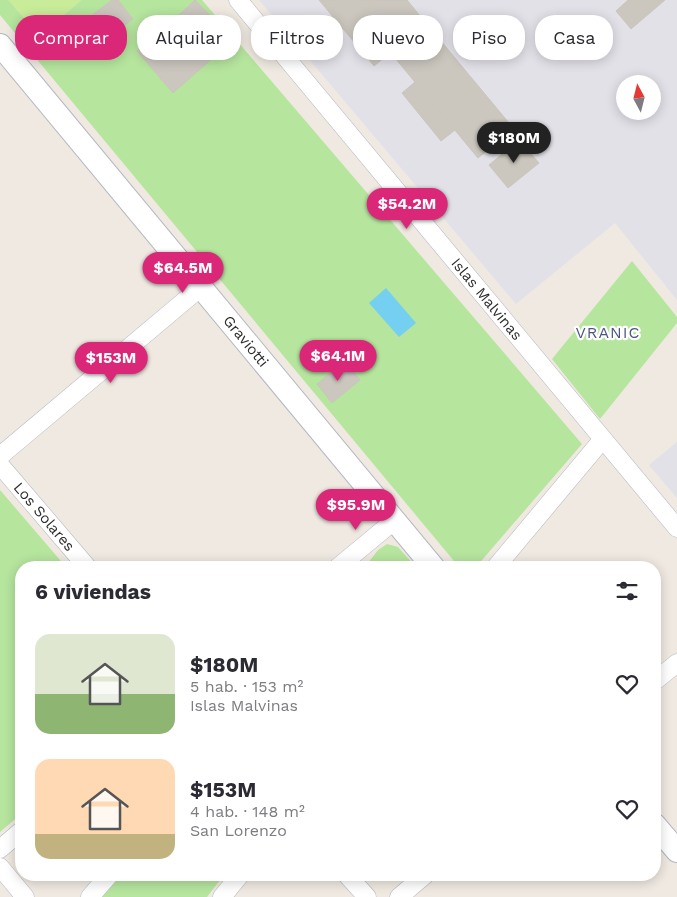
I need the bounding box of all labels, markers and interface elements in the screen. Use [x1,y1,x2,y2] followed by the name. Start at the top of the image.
[15,15,127,60] chip: Comprar
[137,15,241,60] chip: Alquilar
[251,15,343,60] chip: Filtros
[353,15,443,60] chip: Nuevo
[453,15,525,60] chip: Piso
[535,15,613,60] chip: Casa
[616,75,661,120] north arrow
[616,75,661,120] map controls
[479,121,549,164] pin: $180M
[488,128,540,147] text: $180M
[366,188,448,230] pin: $54.2M
[378,194,436,213] text: $54.2M
[142,252,224,294] pin: $64.5M
[447,254,526,344] street label: Islas Malvinas
[154,258,212,277] text: $64.5M
[219,312,272,371] street label: Graviotti
[575,323,641,342] district label: VRANIC
[297,340,379,382] pin: $64.1M
[76,342,146,384] pin: $153M
[311,346,365,365] text: $64.1M
[86,348,136,367] text: $153M
[10,479,79,555] street label: Los Solares
[315,488,397,531] pin: $95.9M
[327,495,385,514] text: $95.9M
[613,577,641,605] icon: filters
[35,579,151,604] text: 6 viviendas
[190,652,258,677] text: $180M
[75,654,135,714] icon: home
[613,670,641,698] icon: heart
[190,677,303,696] text: 5 hab. · 153 m²
[190,696,298,715] text: Islas Malvinas
[190,777,256,802] text: $153M
[75,779,135,839] icon: home
[613,795,641,823] icon: heart
[190,802,305,821] text: 4 hab. · 148 m²
[190,821,287,840] text: San Lorenzo

